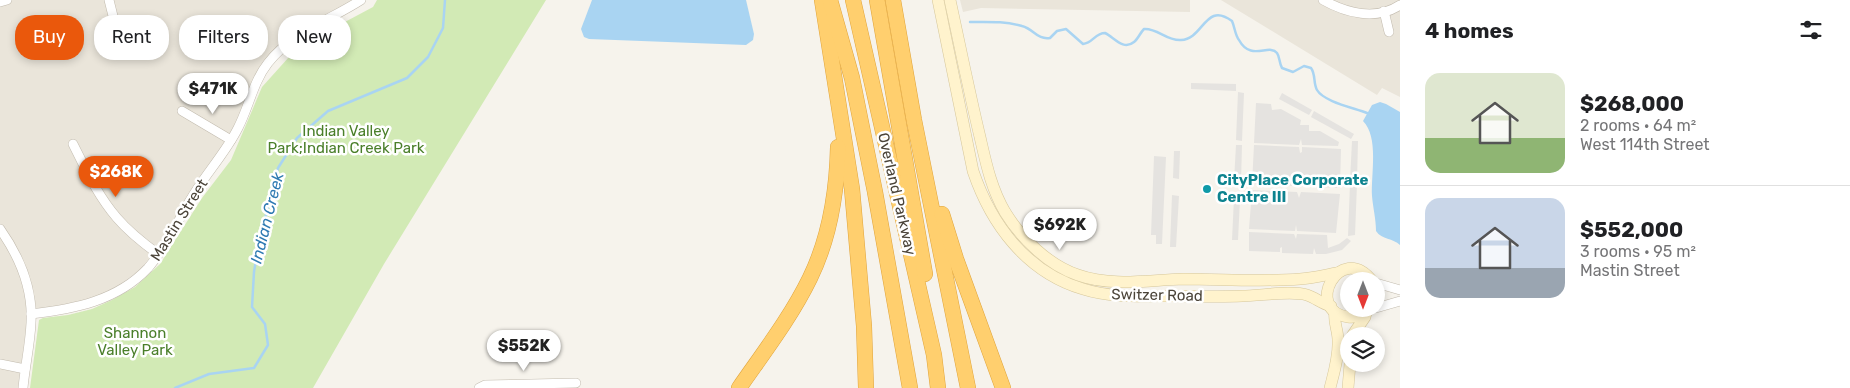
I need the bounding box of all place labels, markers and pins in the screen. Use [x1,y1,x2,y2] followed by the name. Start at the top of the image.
[178,72,248,115] pin: $471K
[81,156,151,198] pin: $268K
[1217,171,1369,206] place label: CityPlace Corporate Centre III
[1201,183,1213,195] marker: CityPlace Corporate Centre III
[1025,208,1095,251] pin: $692K
[489,330,559,372] pin: $552K

